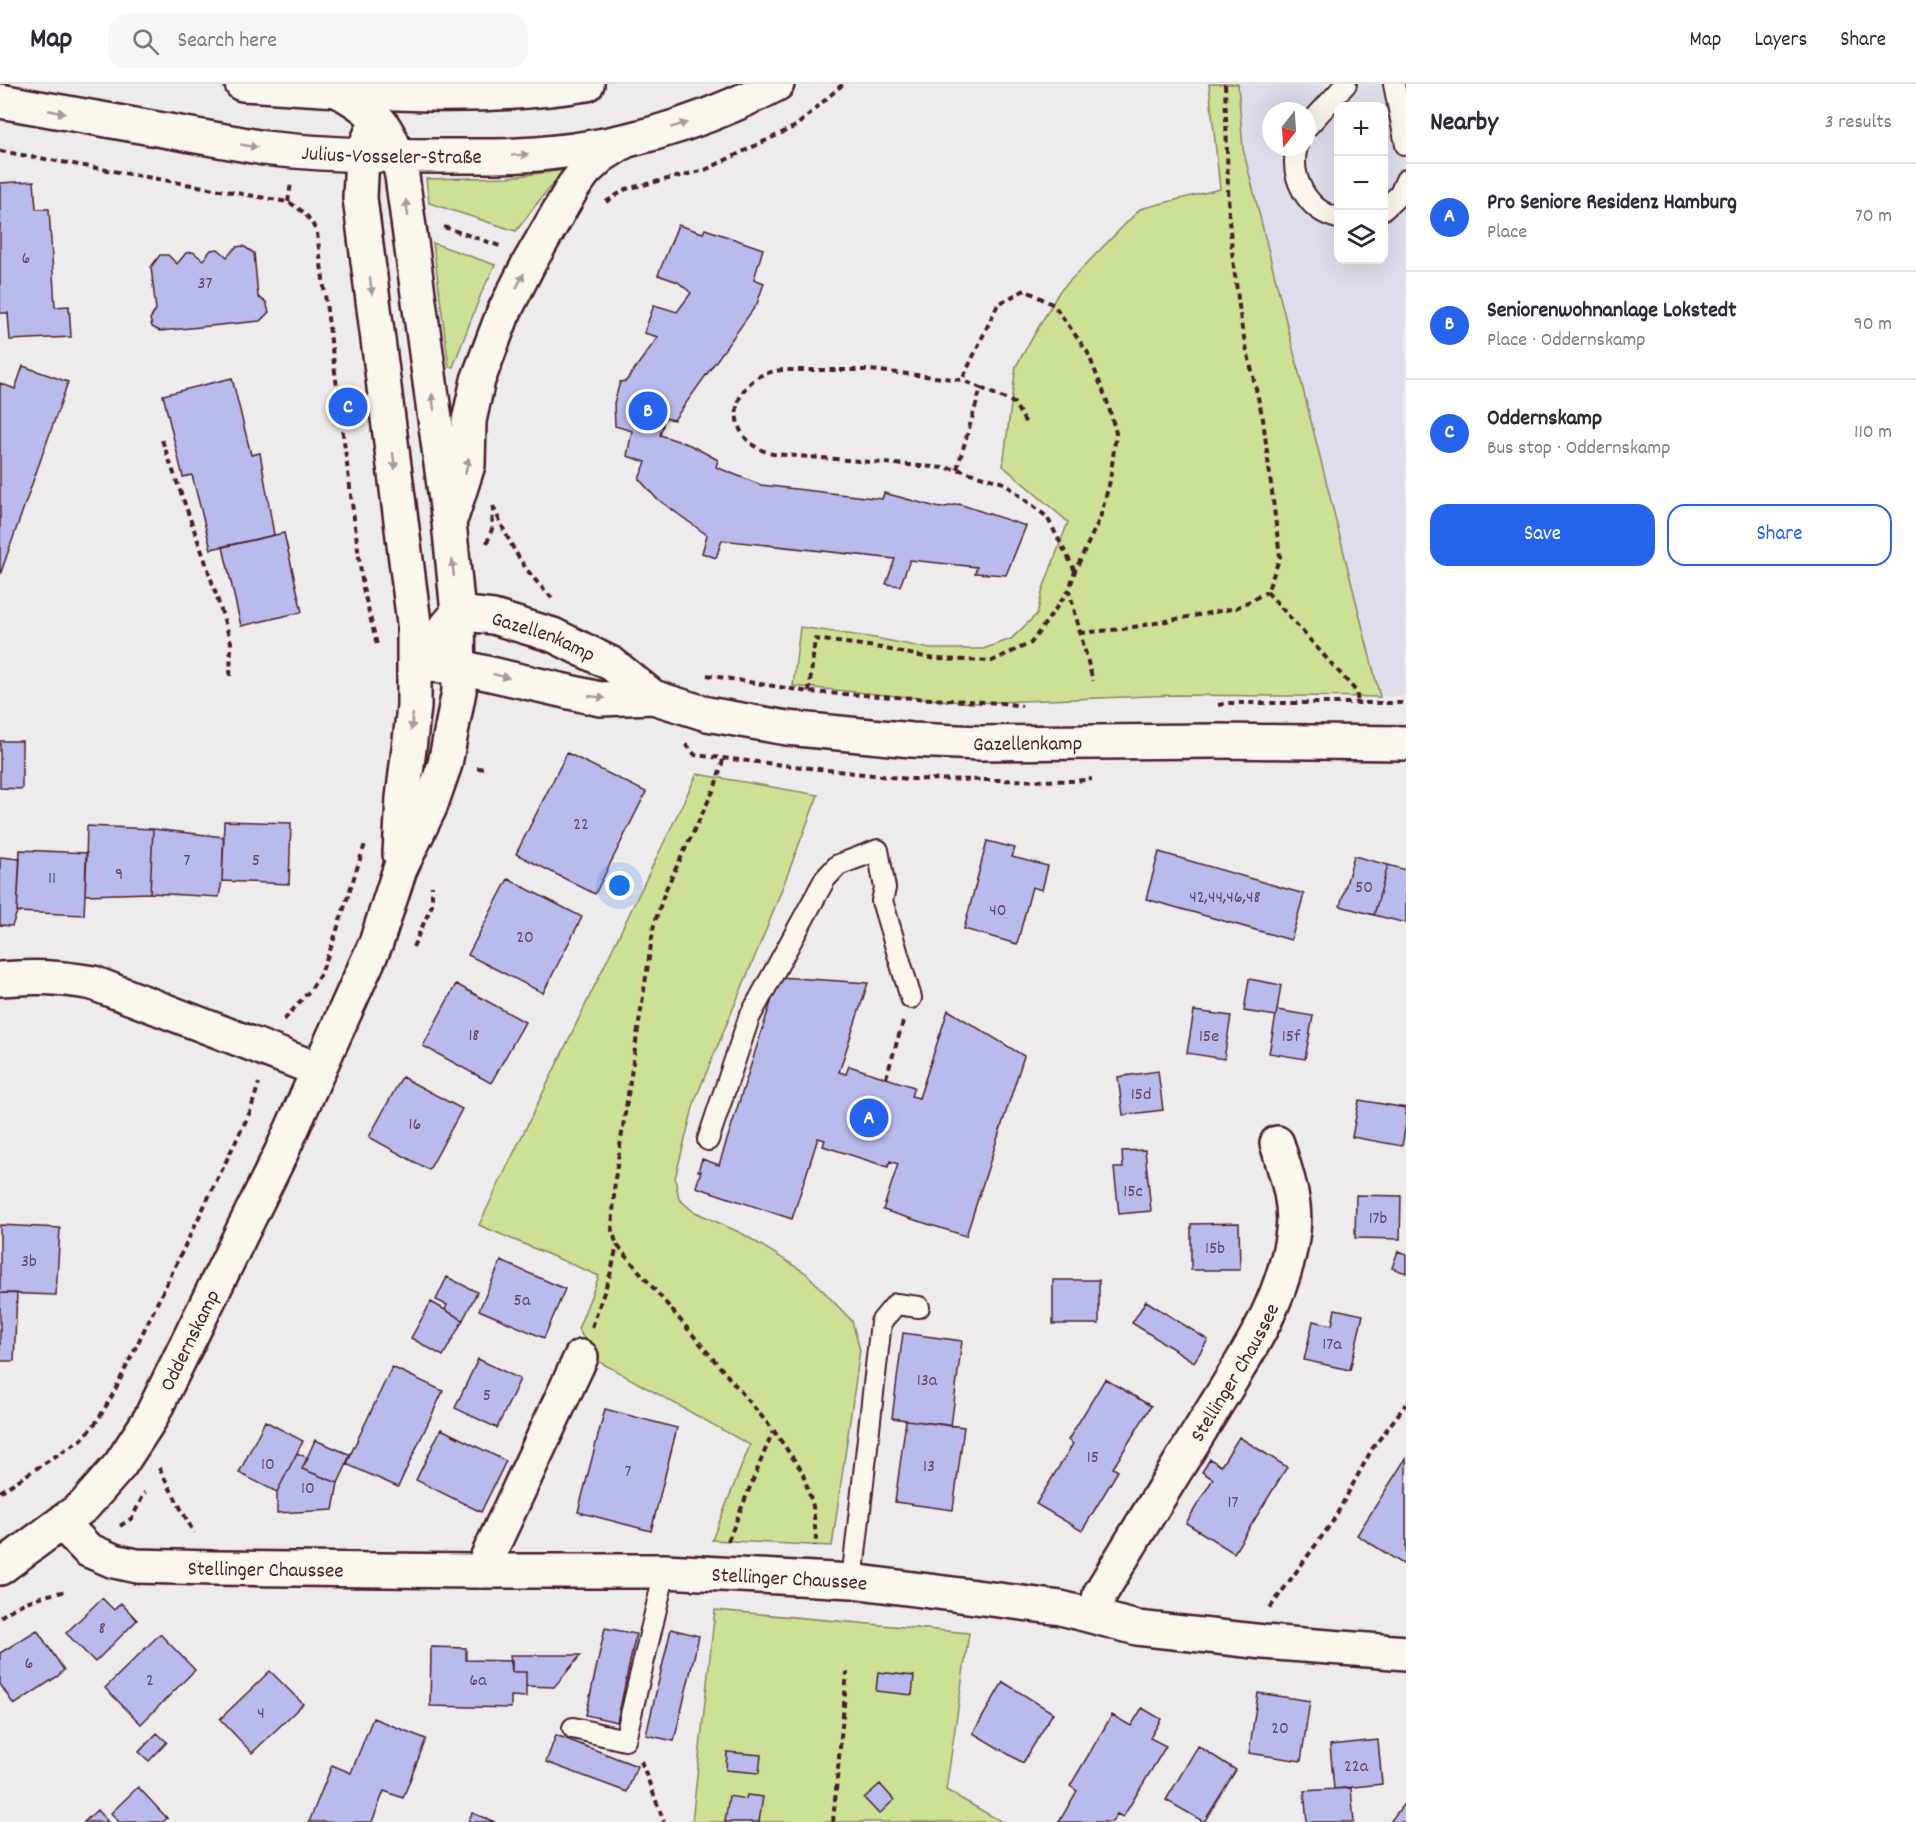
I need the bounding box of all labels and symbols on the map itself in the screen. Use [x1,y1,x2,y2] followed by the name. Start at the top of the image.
[1262,102,1316,156] north arrow
[48,108,67,117] one-way arrow
[670,120,688,129] one-way arrow
[300,140,482,174] street label: Julius-Vosseler-Straße
[240,141,259,150] one-way arrow
[510,150,529,160] one-way arrow
[403,199,412,218] one-way arrow
[22,247,30,272] house number: 6
[198,272,213,297] house number: 37
[514,272,524,290] one-way arrow
[366,277,376,296] one-way arrow
[328,384,368,430] pin: C
[628,388,668,434] pin: B
[429,392,438,411] one-way arrow
[389,452,398,471] one-way arrow
[463,457,472,476] one-way arrow
[448,558,458,577] one-way arrow
[487,605,600,671] street label: Gazellenkamp
[492,672,511,682] one-way arrow
[588,693,607,702] one-way arrow
[407,713,417,732] one-way arrow
[972,730,1083,761] street label: Gazellenkamp
[573,813,589,838] house number: 22
[184,849,191,874] house number: 7
[252,849,260,874] house number: 5
[115,863,123,888] house number: 9
[48,867,56,892] house number: 11
[605,871,634,900] your location
[1355,876,1373,901] house number: 50
[1189,886,1261,911] house number: 42,44,46,48
[989,899,1007,924] house number: 40
[516,926,534,951] house number: 20
[468,1024,480,1049] house number: 18
[1199,1025,1219,1050] house number: 15e
[1282,1025,1301,1050] house number: 15f
[1131,1083,1151,1108] house number: 15d
[850,1096,888,1140] pin: A
[409,1113,421,1138] house number: 16
[1123,1180,1143,1205] house number: 15c
[1369,1207,1388,1232] house number: 17b
[1205,1237,1225,1262] house number: 15b
[21,1250,37,1275] house number: 3b
[154,1285,229,1397] street label: Oddernskamp
[514,1289,531,1314] house number: 5a
[1184,1299,1289,1449] street label: Stellinger Chaussee
[1322,1333,1342,1358] house number: 17a
[917,1369,938,1394] house number: 13a
[483,1384,491,1409] house number: 5
[1087,1446,1099,1471] house number: 15
[261,1453,275,1478] house number: 10
[923,1455,935,1480] house number: 13
[625,1460,632,1485] house number: 7
[301,1477,315,1502] house number: 10
[1228,1491,1239,1516] house number: 17
[187,1555,344,1588] street label: Stellinger Chaussee
[711,1562,869,1601] street label: Stellinger Chaussee
[98,1617,106,1642] house number: 8
[25,1652,33,1677] house number: 6
[146,1669,154,1694] house number: 2
[469,1669,487,1694] house number: 6a
[257,1702,265,1727] house number: 4
[1271,1717,1289,1742] house number: 20
[1344,1755,1369,1780] house number: 22a

